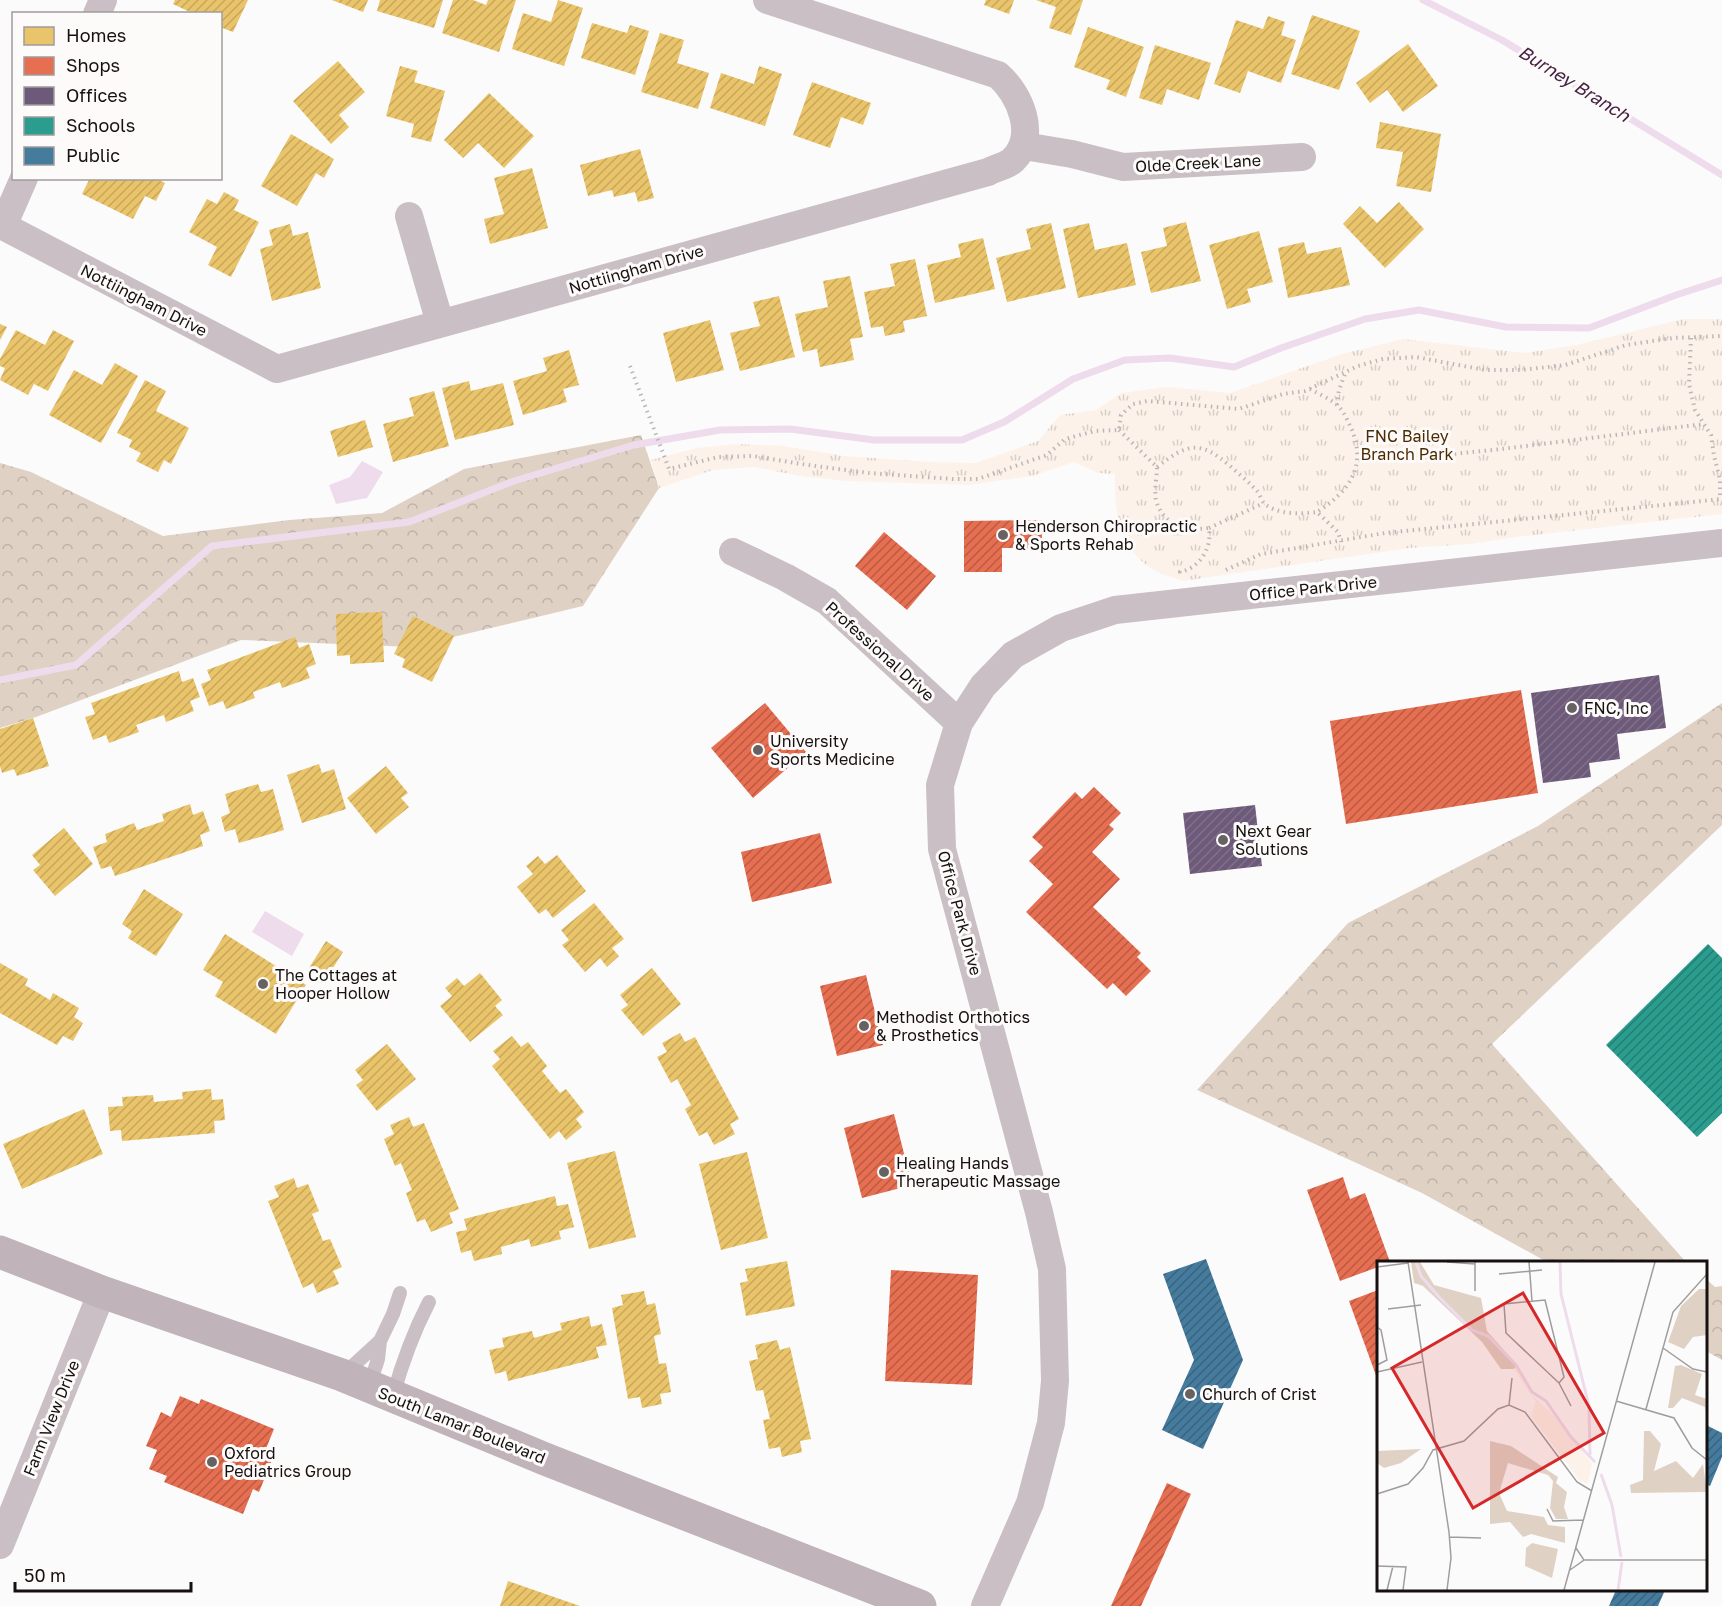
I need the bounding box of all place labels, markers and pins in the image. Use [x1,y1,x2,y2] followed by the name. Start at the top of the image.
[1015,516,1198,554] place label: Henderson Chiropractic & Sports Rehab
[996,528,1010,542] marker: Henderson Chiropractic & Sports Rehab
[1584,698,1649,718] place label: FNC, Inc
[1565,701,1579,715] marker: FNC, Inc
[770,731,894,769] place label: University Sports Medicine
[751,743,765,757] marker: University Sports Medicine
[1235,821,1311,859] place label: Next Gear Solutions
[1216,833,1230,847] marker: Next Gear Solutions
[275,965,397,1003] place label: The Cottages at Hooper Hollow
[256,977,270,991] marker: The Cottages at Hooper Hollow
[876,1007,1030,1045] place label: Methodist Orthotics & Prosthetics
[857,1019,871,1033] marker: Methodist Orthotics & Prosthetics
[896,1153,1060,1191] place label: Healing Hands Therapeutic Massage
[877,1165,891,1179] marker: Healing Hands Therapeutic Massage
[1202,1384,1317,1404] place label: Church of Crist
[1183,1387,1197,1401] marker: Church of Crist
[224,1443,351,1481] place label: Oxford Pediatrics Group
[205,1455,219,1469] marker: Oxford Pediatrics Group

